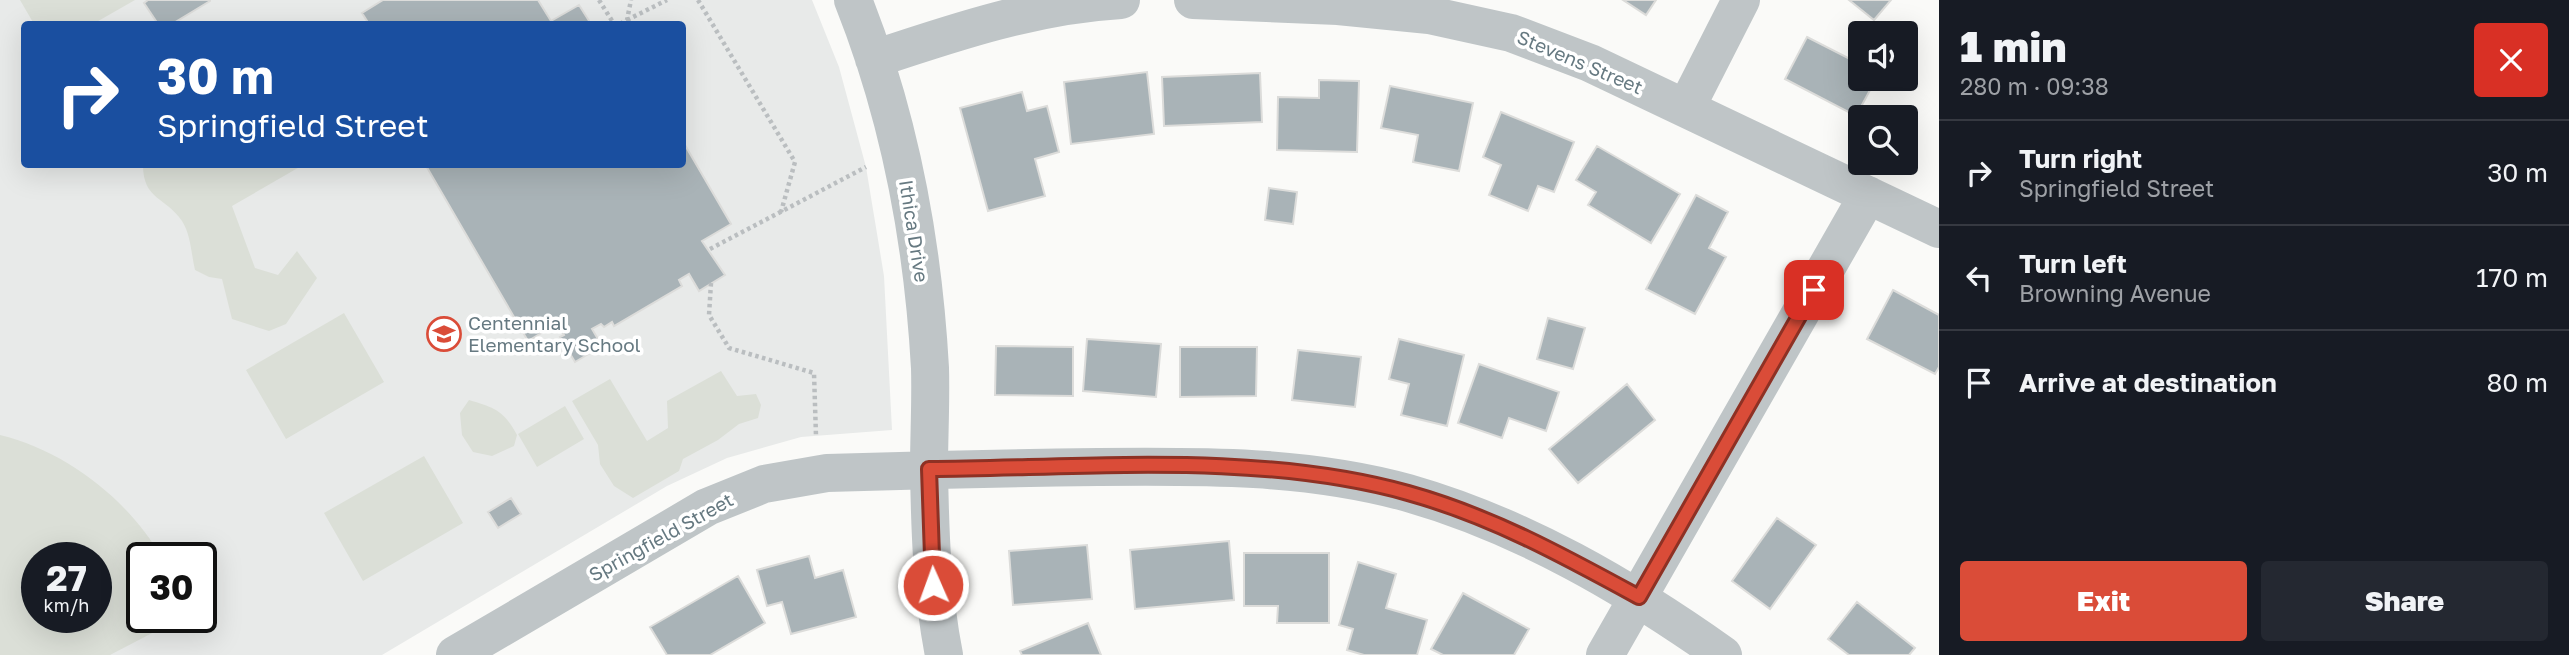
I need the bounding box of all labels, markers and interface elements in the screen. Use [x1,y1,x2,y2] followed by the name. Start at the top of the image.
[1848,21,1918,175] map controls
[1848,21,1918,91] button: sound
[1960,21,2067,71] text: 1 min
[2474,23,2548,97] button: close
[1514,25,1646,98] street label: Stevens Street
[157,46,274,105] text: 30 m
[42,49,133,140] icon: right
[1960,72,2109,100] text: 280 m · 09:38
[1848,105,1918,175] button: search
[157,106,429,144] text: Springfield Street
[2019,143,2142,174] text: Turn right
[1960,154,1998,192] icon: right
[2487,157,2548,188] text: 30 m
[2019,174,2214,202] text: Springfield Street
[895,178,934,284] street label: Ithica Drive
[2019,248,2127,279] text: Turn left
[1960,259,1998,297] icon: left
[1784,260,1844,320] pin
[2476,262,2548,293] text: 170 m
[1795,271,1833,309] icon: arrive
[2019,279,2211,307] text: Browning Avenue
[468,311,641,356] place label: Centennial Elementary School
[425,315,463,353] school or university icon: Centennial Elementary School
[1960,364,1998,402] icon: arrive
[2019,367,2277,398] text: Arrive at destination
[2487,367,2548,398] text: 80 m
[585,487,737,586] street label: Springfield Street
[126,542,217,633] speed limit sign: 30
[896,548,970,622] position arrow
[46,557,87,599] text: 27
[1960,561,2247,641] button: Exit
[2261,561,2548,641] button: Share
[44,594,89,616] text: km/h

